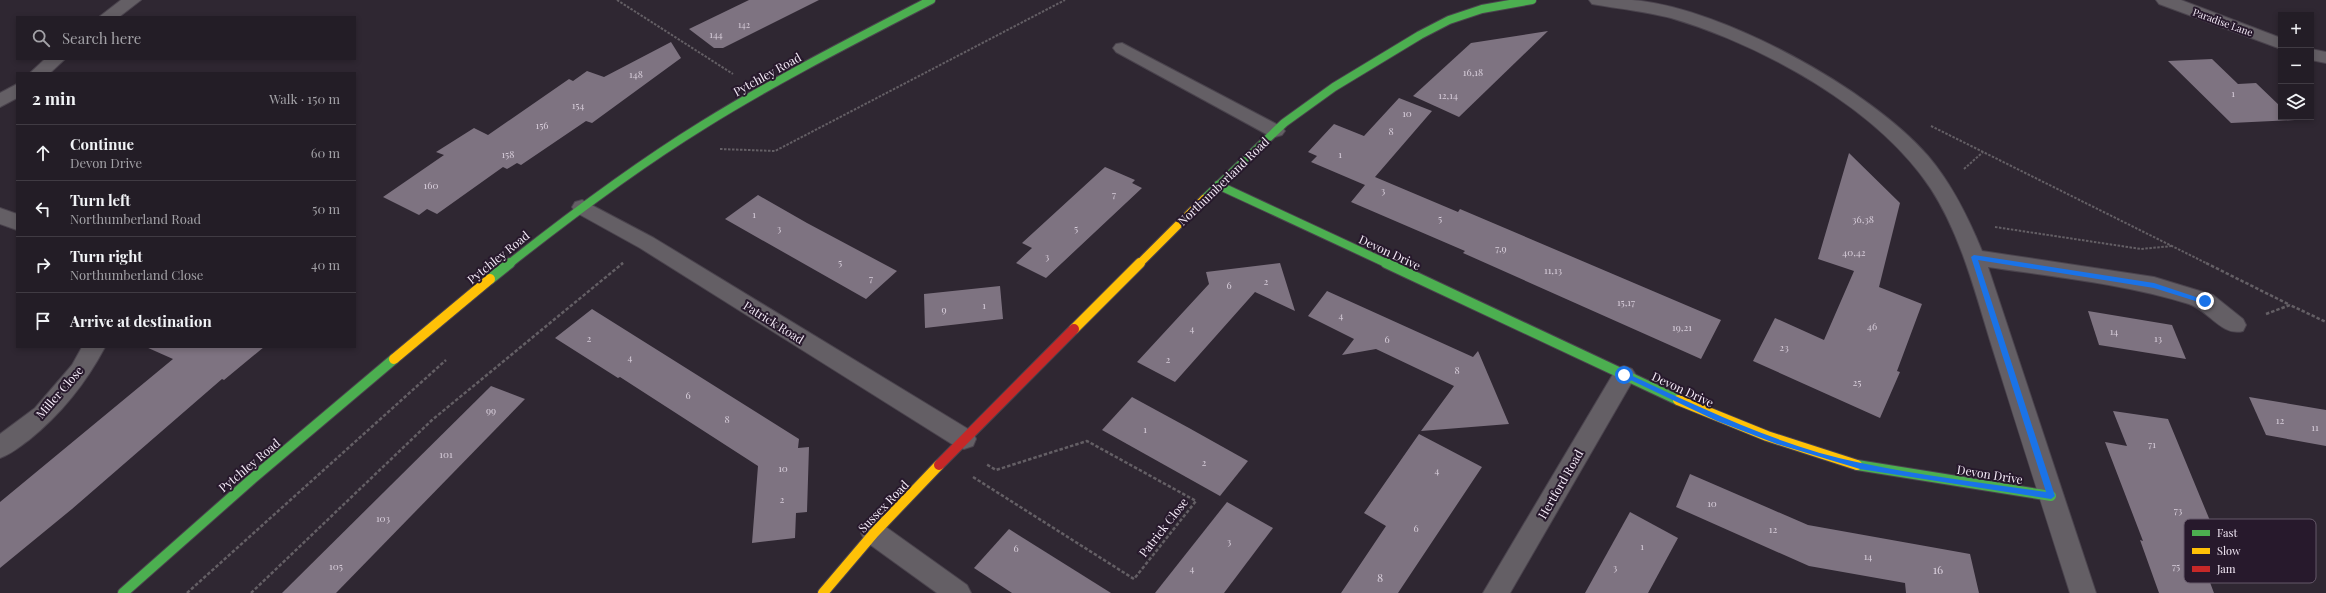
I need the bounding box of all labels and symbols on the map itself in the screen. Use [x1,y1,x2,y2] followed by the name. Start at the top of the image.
[2191,5,2255,39] street label: Paradise Lane
[738,18,750,30] house number: 142
[709,27,723,41] house number: 144
[730,49,804,99] street label: Pytchley Road
[1463,65,1483,79] house number: 16,18
[629,67,643,81] house number: 148
[2231,86,2235,100] house number: 1
[1438,88,1458,102] house number: 12,14
[572,98,584,112] house number: 154
[1402,106,1412,120] house number: 10
[536,118,548,132] house number: 156
[1388,124,1394,138] house number: 8
[1174,133,1272,229] street label: Northumberland Road
[502,147,514,161] house number: 158
[1338,147,1342,161] house number: 1
[424,178,438,192] house number: 160
[1381,183,1386,197] house number: 3
[1112,187,1116,201] house number: 7
[752,207,756,221] house number: 1
[1438,211,1442,225] house number: 5
[1852,212,1874,226] house number: 36,38
[777,221,782,235] house number: 3
[1074,221,1078,235] house number: 5
[464,227,532,287] street label: Pytchley Road
[1356,231,1424,273] street label: Devon Drive
[1495,241,1507,255] house number: 7,9
[1842,245,1866,259] house number: 40,42
[1045,249,1050,263] house number: 3
[838,255,842,269] house number: 5
[1544,263,1563,277] house number: 11,13
[869,271,873,285] house number: 7
[1264,274,1269,288] house number: 2
[1226,278,1232,292] house number: 6
[2196,292,2214,310] route end
[1617,295,1635,309] house number: 15,17
[741,297,807,347] street label: Patrick Road
[982,298,986,312] house number: 1
[941,302,947,316] house number: 9
[1339,308,1344,322] house number: 4
[1867,319,1877,333] house number: 46
[1672,320,1692,334] house number: 19,21
[1190,321,1195,335] house number: 4
[2110,324,2118,338] house number: 14
[587,331,592,345] house number: 2
[2154,331,2163,345] house number: 13
[1384,332,1390,346] house number: 6
[1779,340,1789,354] house number: 23
[628,350,633,364] house number: 4
[1166,352,1171,366] house number: 2
[32,362,86,422] street label: Miller Close
[1454,363,1460,377] house number: 8
[1615,366,1633,384] route start
[1649,368,1717,410] street label: Devon Drive
[1853,375,1861,389] house number: 25
[685,388,691,402] house number: 6
[486,403,496,417] house number: 99
[724,412,730,426] house number: 8
[2276,413,2284,427] house number: 12
[2311,420,2319,434] house number: 11
[1143,422,1147,436] house number: 1
[215,435,283,495] street label: Pytchley Road
[2148,437,2156,451] house number: 71
[439,447,453,461] house number: 101
[1534,447,1586,521] street label: Hertford Road
[1202,455,1207,469] house number: 2
[778,461,788,475] house number: 10
[1956,461,2024,487] street label: Devon Drive
[1435,463,1440,477] house number: 4
[854,477,912,535] street label: Sussex Road
[780,492,785,506] house number: 2
[1135,494,1191,560] street label: Patrick Close
[1707,496,1717,510] house number: 10
[2174,503,2183,517] house number: 73
[376,511,391,525] house number: 103
[2184,519,2316,583] legend
[1413,521,1419,535] house number: 6
[1769,522,1777,536] house number: 12
[2217,525,2238,540] text: Fast
[1227,534,1232,548] house number: 3
[1640,539,1644,553] house number: 1
[1013,541,1019,555] house number: 6
[2217,543,2241,558] text: Slow
[1864,549,1872,563] house number: 14
[329,559,343,573] house number: 105
[2172,559,2180,573] house number: 75
[1613,560,1618,574] house number: 3
[1190,561,1195,575] house number: 4
[1933,561,1943,577] house number: 16
[2216,561,2236,576] text: Jam
[1377,569,1383,585] house number: 8

